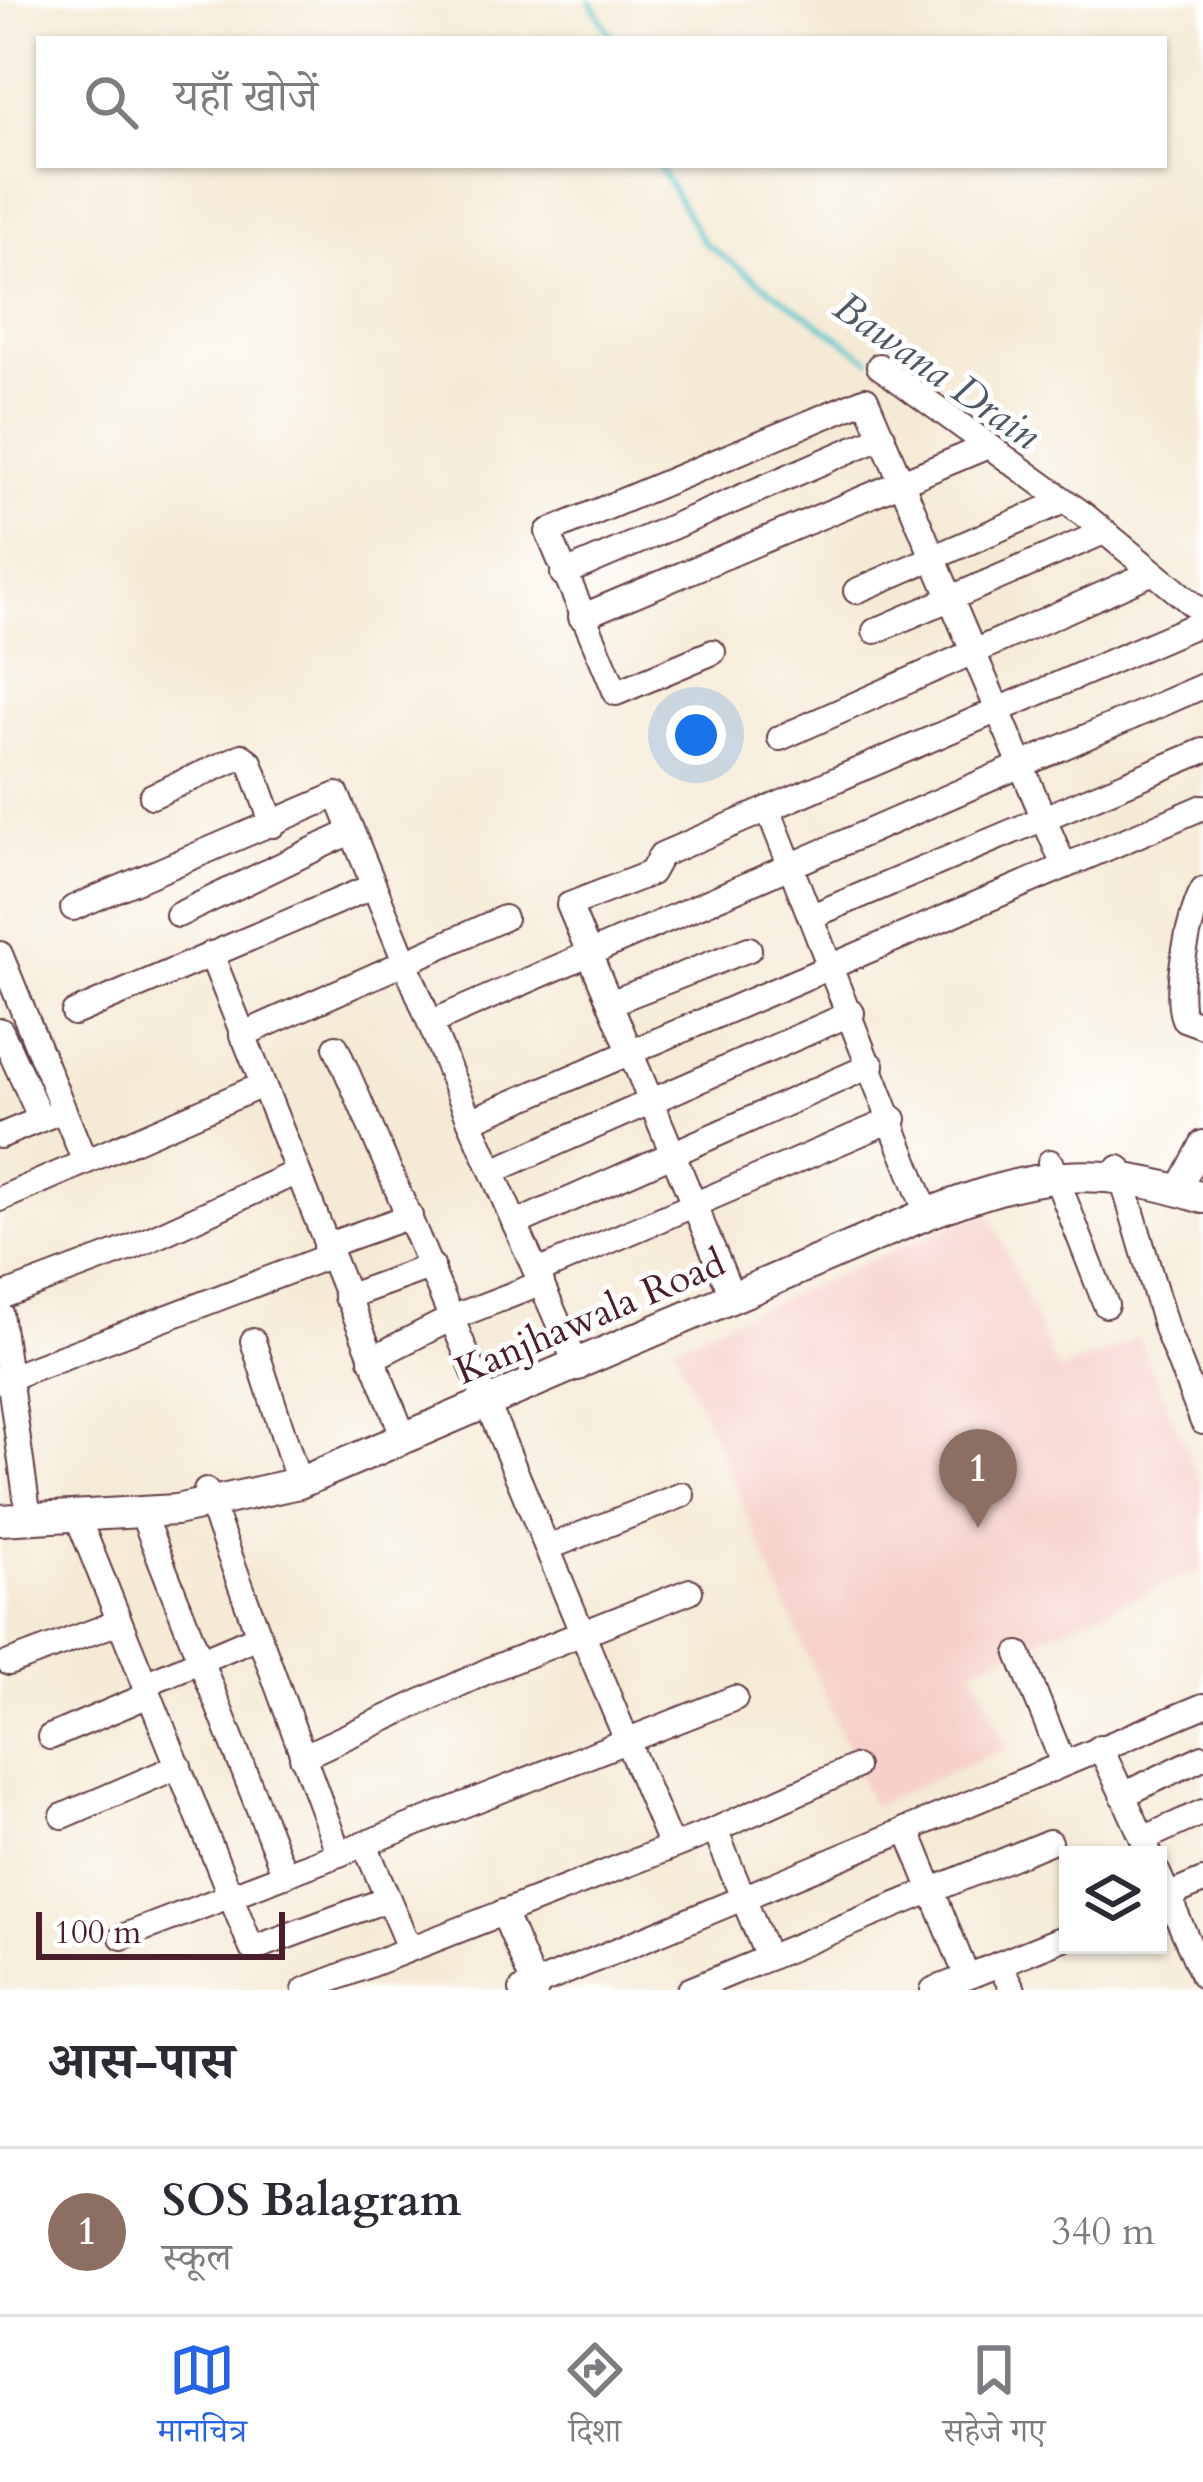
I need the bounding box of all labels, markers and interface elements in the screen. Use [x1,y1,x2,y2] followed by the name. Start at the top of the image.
[36,36,1167,168] search box
[174,66,318,127] text: यहाँ खोजें
[78,69,144,135] icon: search
[822,279,1052,464] water label: Bawana Drain
[666,705,726,765] your location
[447,1236,733,1398] street label: Kanjhawala Road
[939,1429,1017,1528] pin: 1
[1059,1846,1167,1954] map controls
[1059,1846,1167,1954] button: layers
[36,1906,285,1959] scale bar
[54,1910,141,1955] text: 100 m
[48,2027,234,2097] text: आस-पास
[162,2170,461,2231] text: SOS Balagram
[77,2205,97,2258] text: 1
[1052,2205,1155,2258] text: 340 m
[162,2231,232,2284] text: स्कूल
[157,2337,247,2463] tab: मानचित्र
[562,2337,628,2463] tab: दिशा
[943,2337,1046,2463] tab: सहेजे गए

